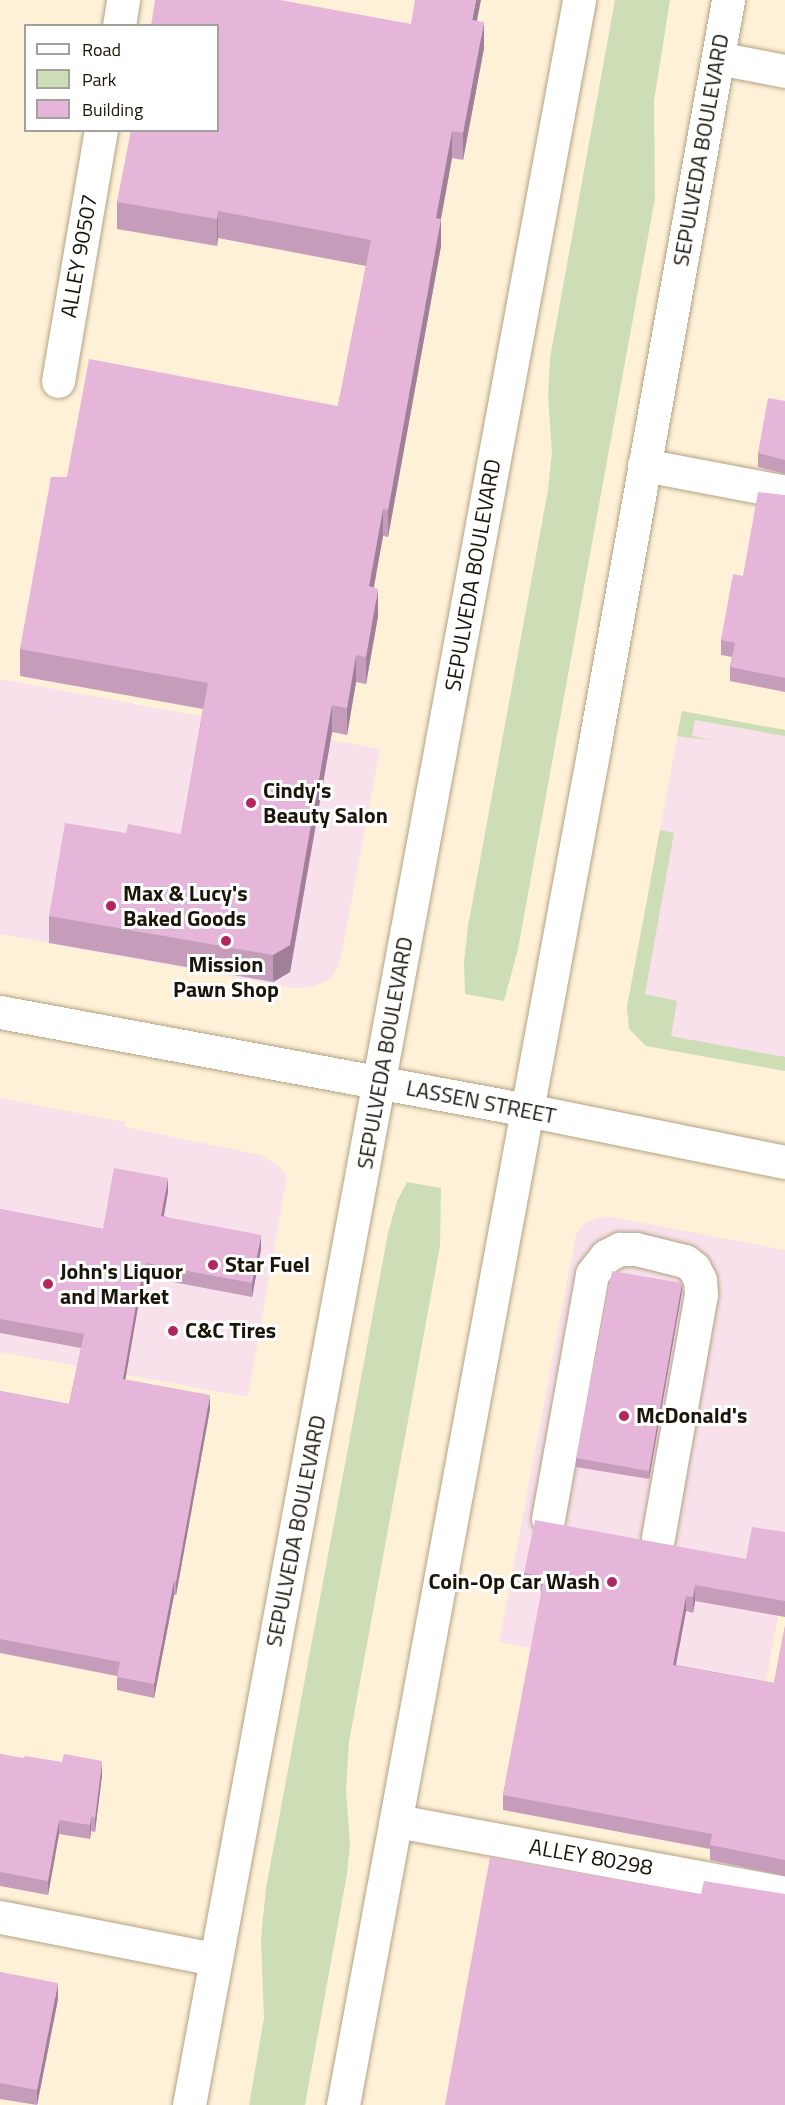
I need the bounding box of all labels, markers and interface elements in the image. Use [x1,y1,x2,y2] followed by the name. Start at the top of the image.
[24,24,219,132] legend
[668,32,734,268] street label: SEPULVEDA BOULEVARD
[82,36,121,63] text: Road
[82,66,116,93] text: Park
[82,96,143,123] text: Building
[55,192,103,320] street label: ALLEY 90507
[440,457,506,693] street label: SEPULVEDA BOULEVARD
[263,777,388,828] place label: Cindy's Beauty Salon
[244,796,258,810] marker: Cindy's Beauty Salon
[123,880,248,932] place label: Max & Lucy's Baked Goods
[104,899,118,913] marker: Max & Lucy's Baked Goods
[219,934,233,948] marker: Mission Pawn Shop
[352,935,418,1171] street label: SEPULVEDA BOULEVARD
[173,951,279,1002] place label: Mission Pawn Shop
[404,1075,558,1129] street label: LASSEN STREET
[225,1252,310,1278] place label: Star Fuel
[60,1258,183,1310] place label: John's Liquor and Market
[206,1258,220,1272] marker: Star Fuel
[41,1277,55,1291] marker: John's Liquor and Market
[185,1318,276,1344] place label: C&C Tires
[166,1324,180,1338] marker: C&C Tires
[636,1403,747,1429] place label: McDonald's
[617,1409,631,1423] marker: McDonald's
[261,1413,331,1649] street label: SEPULVEDA BOULEVARD
[428,1569,600,1595] place label: Coin-Op Car Wash
[605,1575,619,1589] marker: Coin-Op Car Wash
[527,1833,655,1881] street label: ALLEY 80298

